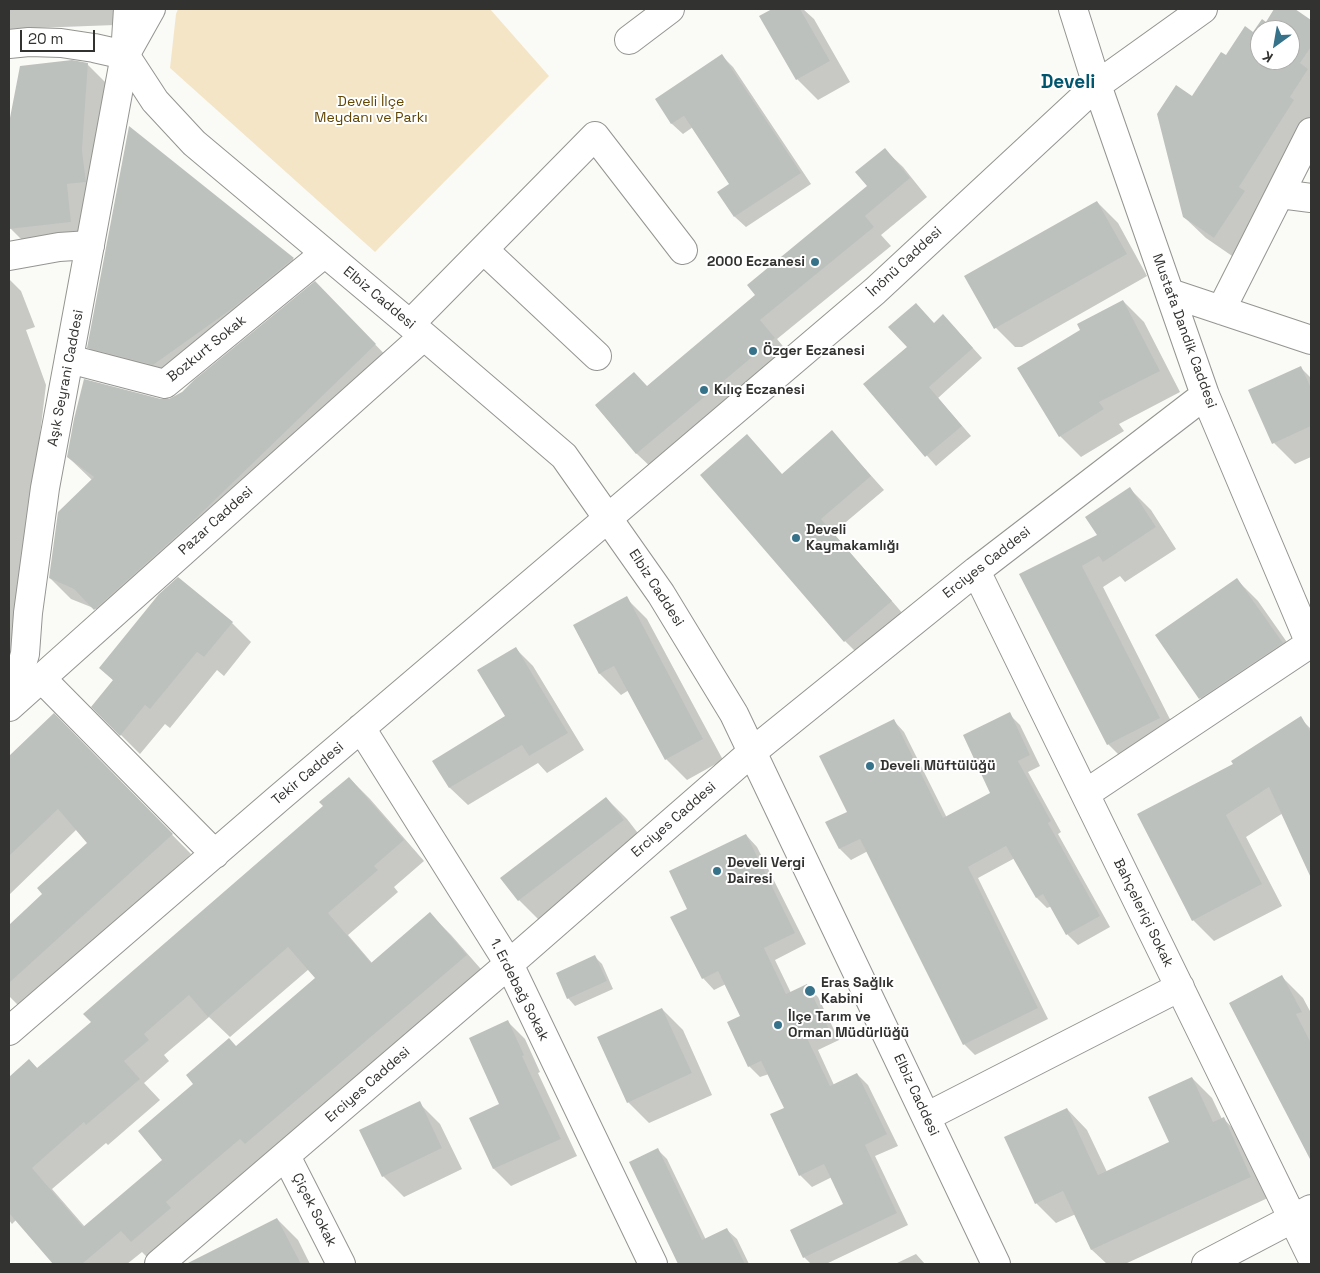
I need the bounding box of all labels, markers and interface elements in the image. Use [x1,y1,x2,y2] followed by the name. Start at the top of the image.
[22,20,98,52] scale bar
[1250,20,1300,70] north arrow
[28,29,63,48] text: 20 m
[1259,47,1276,67] text: K
[1041,72,1095,94] district label: Develi
[314,94,428,126] park label: Develi İlçe Meydanı ve Parkı
[864,223,946,301] street label: İnönü Caddesi
[1148,252,1220,410] street label: Mustafa Dandik Caddesi
[707,254,805,270] place label: 2000 Eczanesi
[809,256,821,268] marker: 2000 Eczanesi
[340,263,418,333] street label: Elbiz Caddesi
[45,308,87,448] street label: Aşık Seyrani Caddesi
[164,312,250,386] street label: Bozkurt Sokak
[763,343,865,359] place label: Özger Eczanesi
[747,345,759,357] marker: Özger Eczanesi
[714,382,805,398] place label: Kılıç Eczanesi
[698,384,710,396] marker: Kılıç Eczanesi
[175,483,257,559] street label: Pazar Caddesi
[806,522,899,554] place label: Develi Kaymakamlığı
[940,524,1034,602] street label: Erciyes Caddesi
[790,532,802,544] marker: Develi Kaymakamlığı
[625,546,687,630] street label: Elbiz Caddesi
[269,739,347,809] street label: Tekir Caddesi
[880,758,996,774] place label: Develi Müftülüğü
[864,760,876,772] marker: Develi Müftülüğü
[628,779,720,861] street label: Erciyes Caddesi
[727,855,805,888] place label: Develi Vergi Dairesi
[1109,856,1177,970] street label: Bahçeleriçi Sokak
[711,865,723,877] marker: Develi Vergi Dairesi
[486,936,552,1044] street label: 1. Erdebağ Sokak
[821,975,894,1008] place label: Eras Sağlık Kabini
[803,984,817,998] marker: Eras Sağlık Kabini
[788,1009,909,1042] place label: İlçe Tarım ve Orman Müdürlüğü
[772,1019,784,1031] marker: İlçe Tarım ve Orman Müdürlüğü
[322,1044,414,1126] street label: Erciyes Caddesi
[890,1051,942,1139] street label: Elbiz Caddesi
[288,1170,340,1250] street label: Çiçek Sokak

